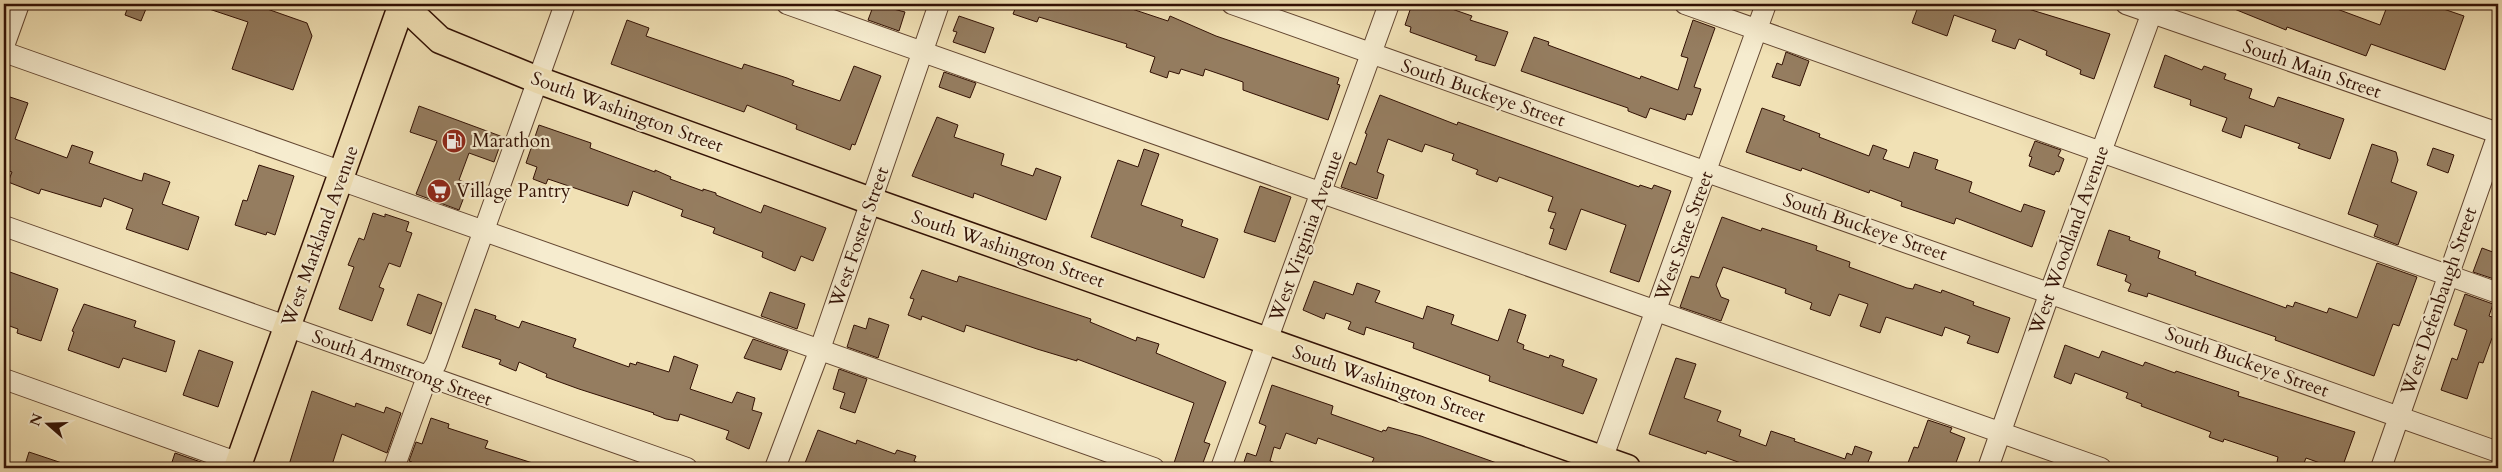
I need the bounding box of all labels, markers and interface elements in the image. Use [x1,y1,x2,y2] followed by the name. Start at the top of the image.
[2239,33,2385,105] street label: South Main Street
[1397,53,1569,133] street label: South Buckeye Street
[527,65,727,159] street label: South Washington Street
[441,128,467,154] fuel station icon: Marathon
[472,128,551,154] place label: Marathon
[275,142,365,331] street label: West Markland Avenue
[2022,142,2115,339] street label: West Woodland Avenue
[1263,147,1349,326] street label: West Virginia Avenue
[822,163,895,312] street label: West Foster Street
[1648,168,1720,305] street label: West State Street
[426,178,452,204] supermarket icon: Village Pantry
[456,178,571,204] place label: Village Pantry
[1779,187,1951,267] street label: South Buckeye Street
[908,204,1108,294] street label: South Washington Street
[2394,204,2483,399] street label: West Defenbaugh Street
[2162,320,2332,404] street label: South Buckeye Street
[308,323,496,413] street label: South Armstrong Street
[1289,339,1489,429] street label: South Washington Street
[22,400,72,450] north arrow
[25,411,47,429] text: N

